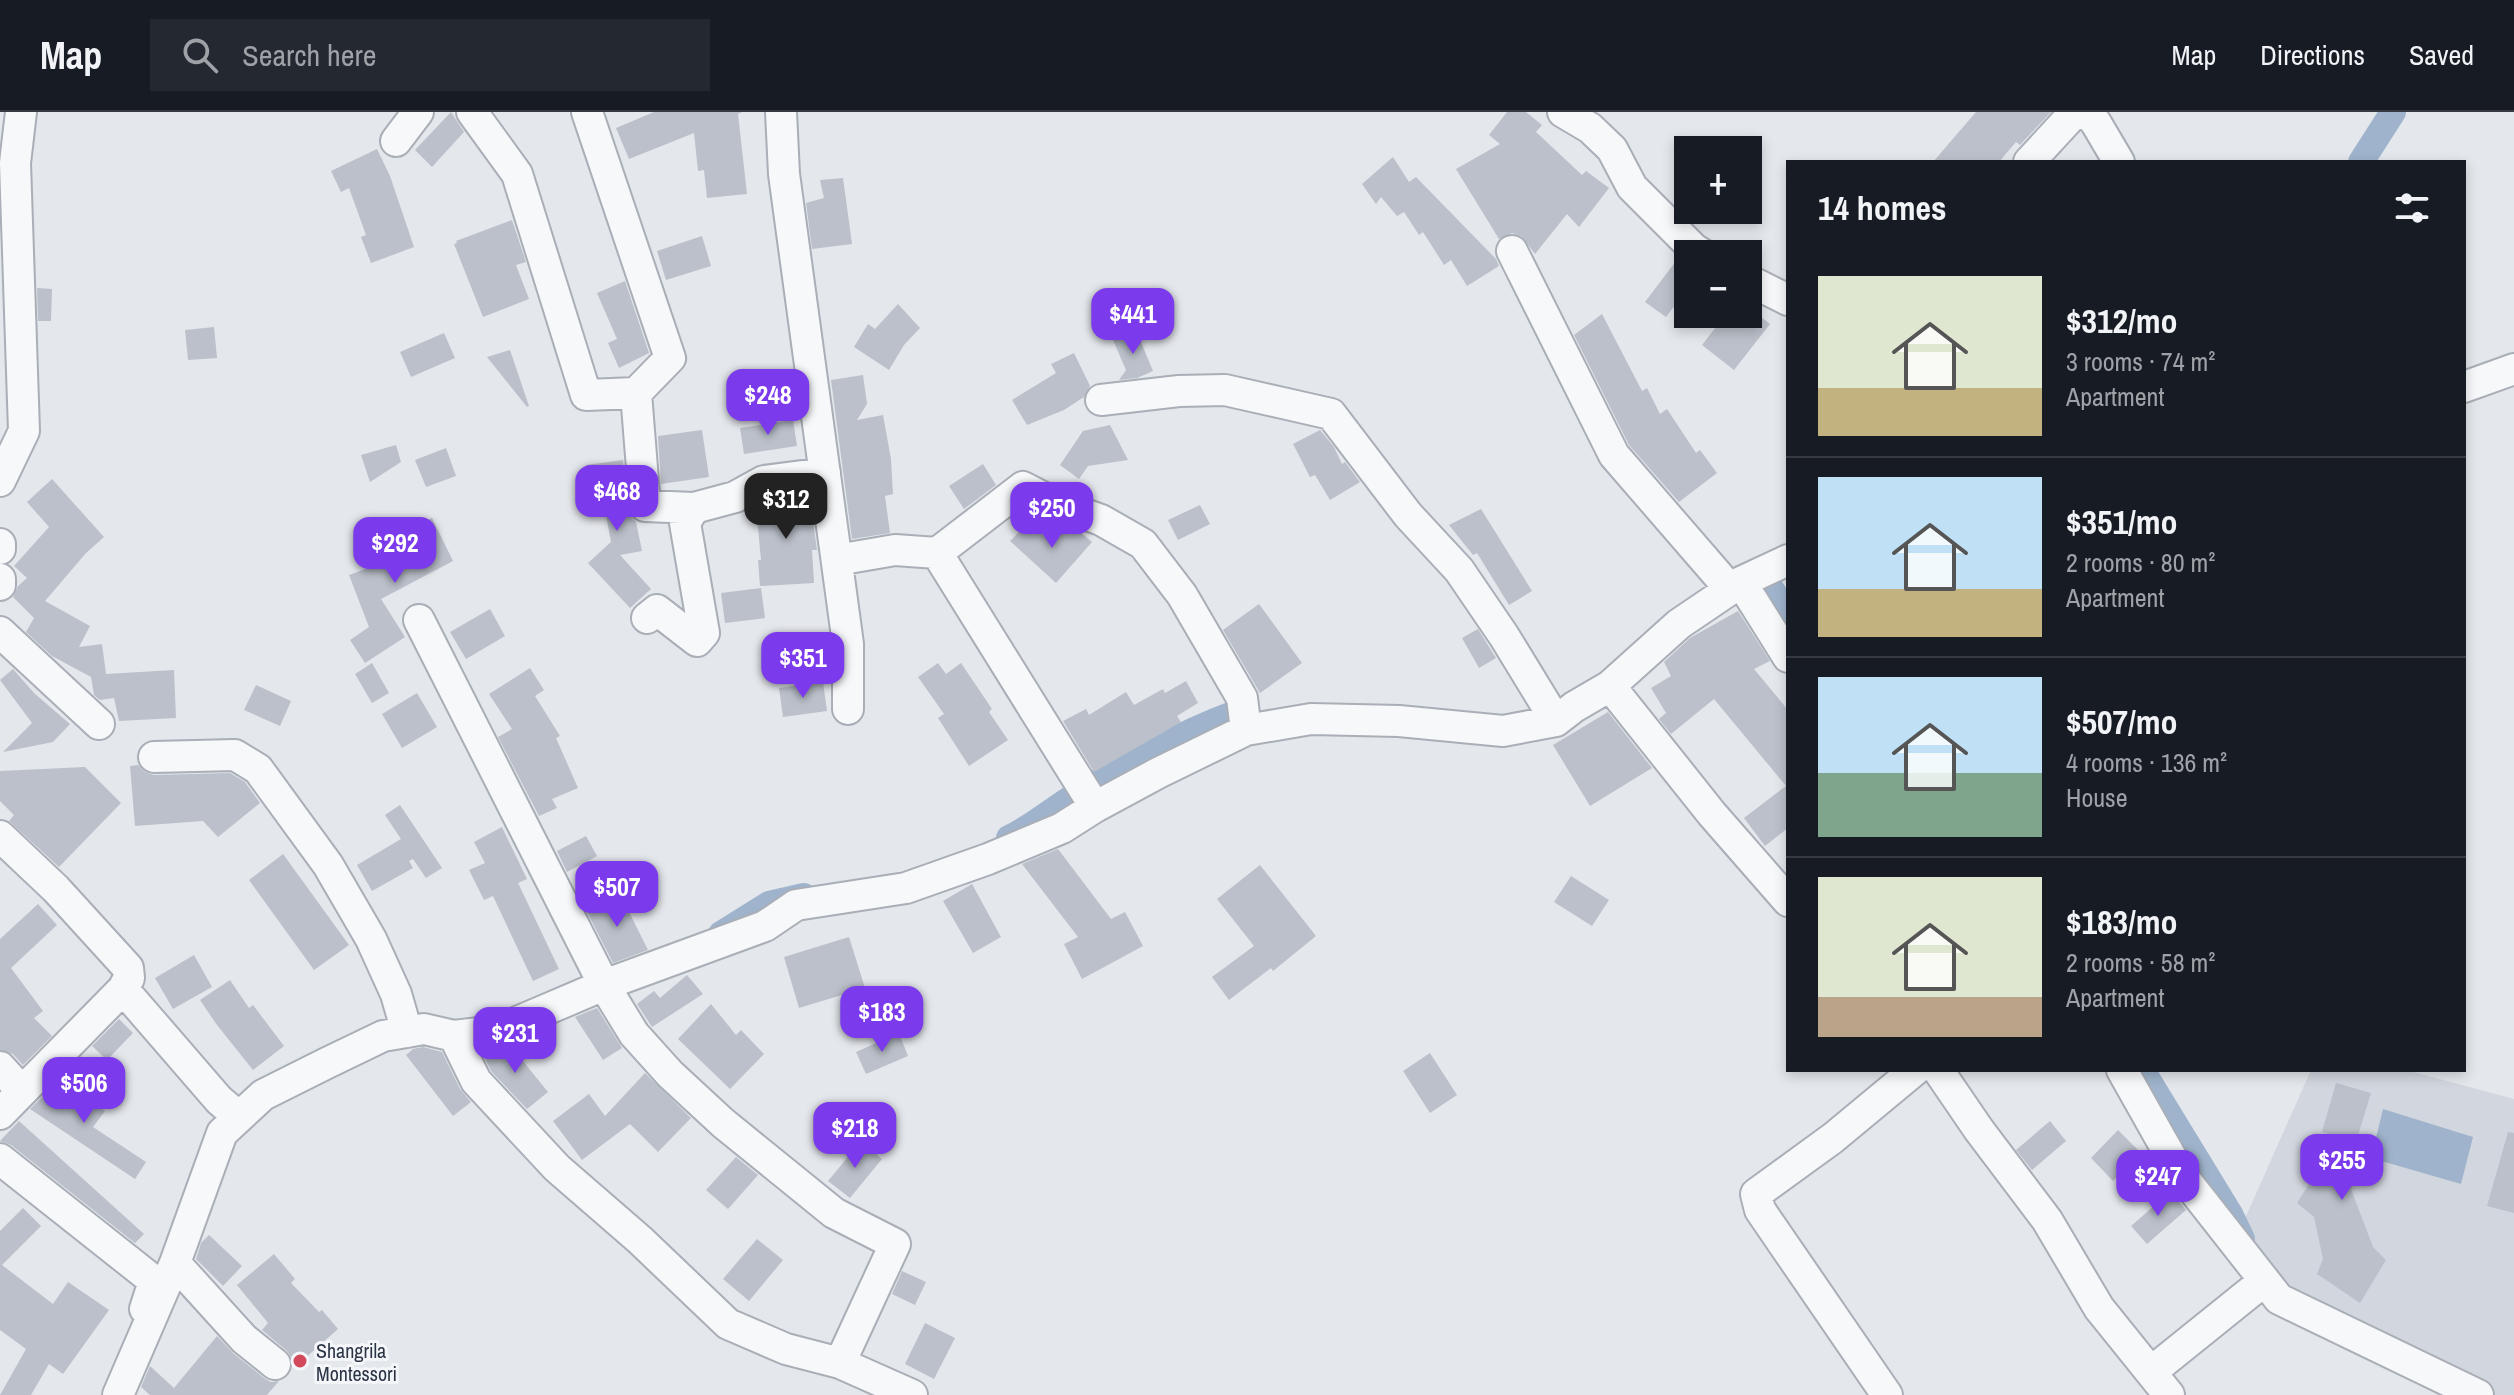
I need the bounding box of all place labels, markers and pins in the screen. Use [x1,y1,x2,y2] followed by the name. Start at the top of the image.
[1086,288,1180,356] pin: $441
[721,369,815,437] pin: $248
[570,465,664,533] pin: $468
[739,473,833,541] pin: $312
[1005,482,1099,550] pin: $250
[348,517,442,585] pin: $292
[756,632,850,700] pin: $351
[570,861,664,929] pin: $507
[835,986,929,1054] pin: $183
[468,1007,562,1075] pin: $231
[37,1057,131,1125] pin: $506
[808,1102,902,1170] pin: $218
[2295,1134,2389,1202] pin: $255
[2111,1150,2205,1218] pin: $247
[316,1337,397,1387] place label: Shangrila Montessori
[291,1352,309,1370] marker: Shangrila Montessori

